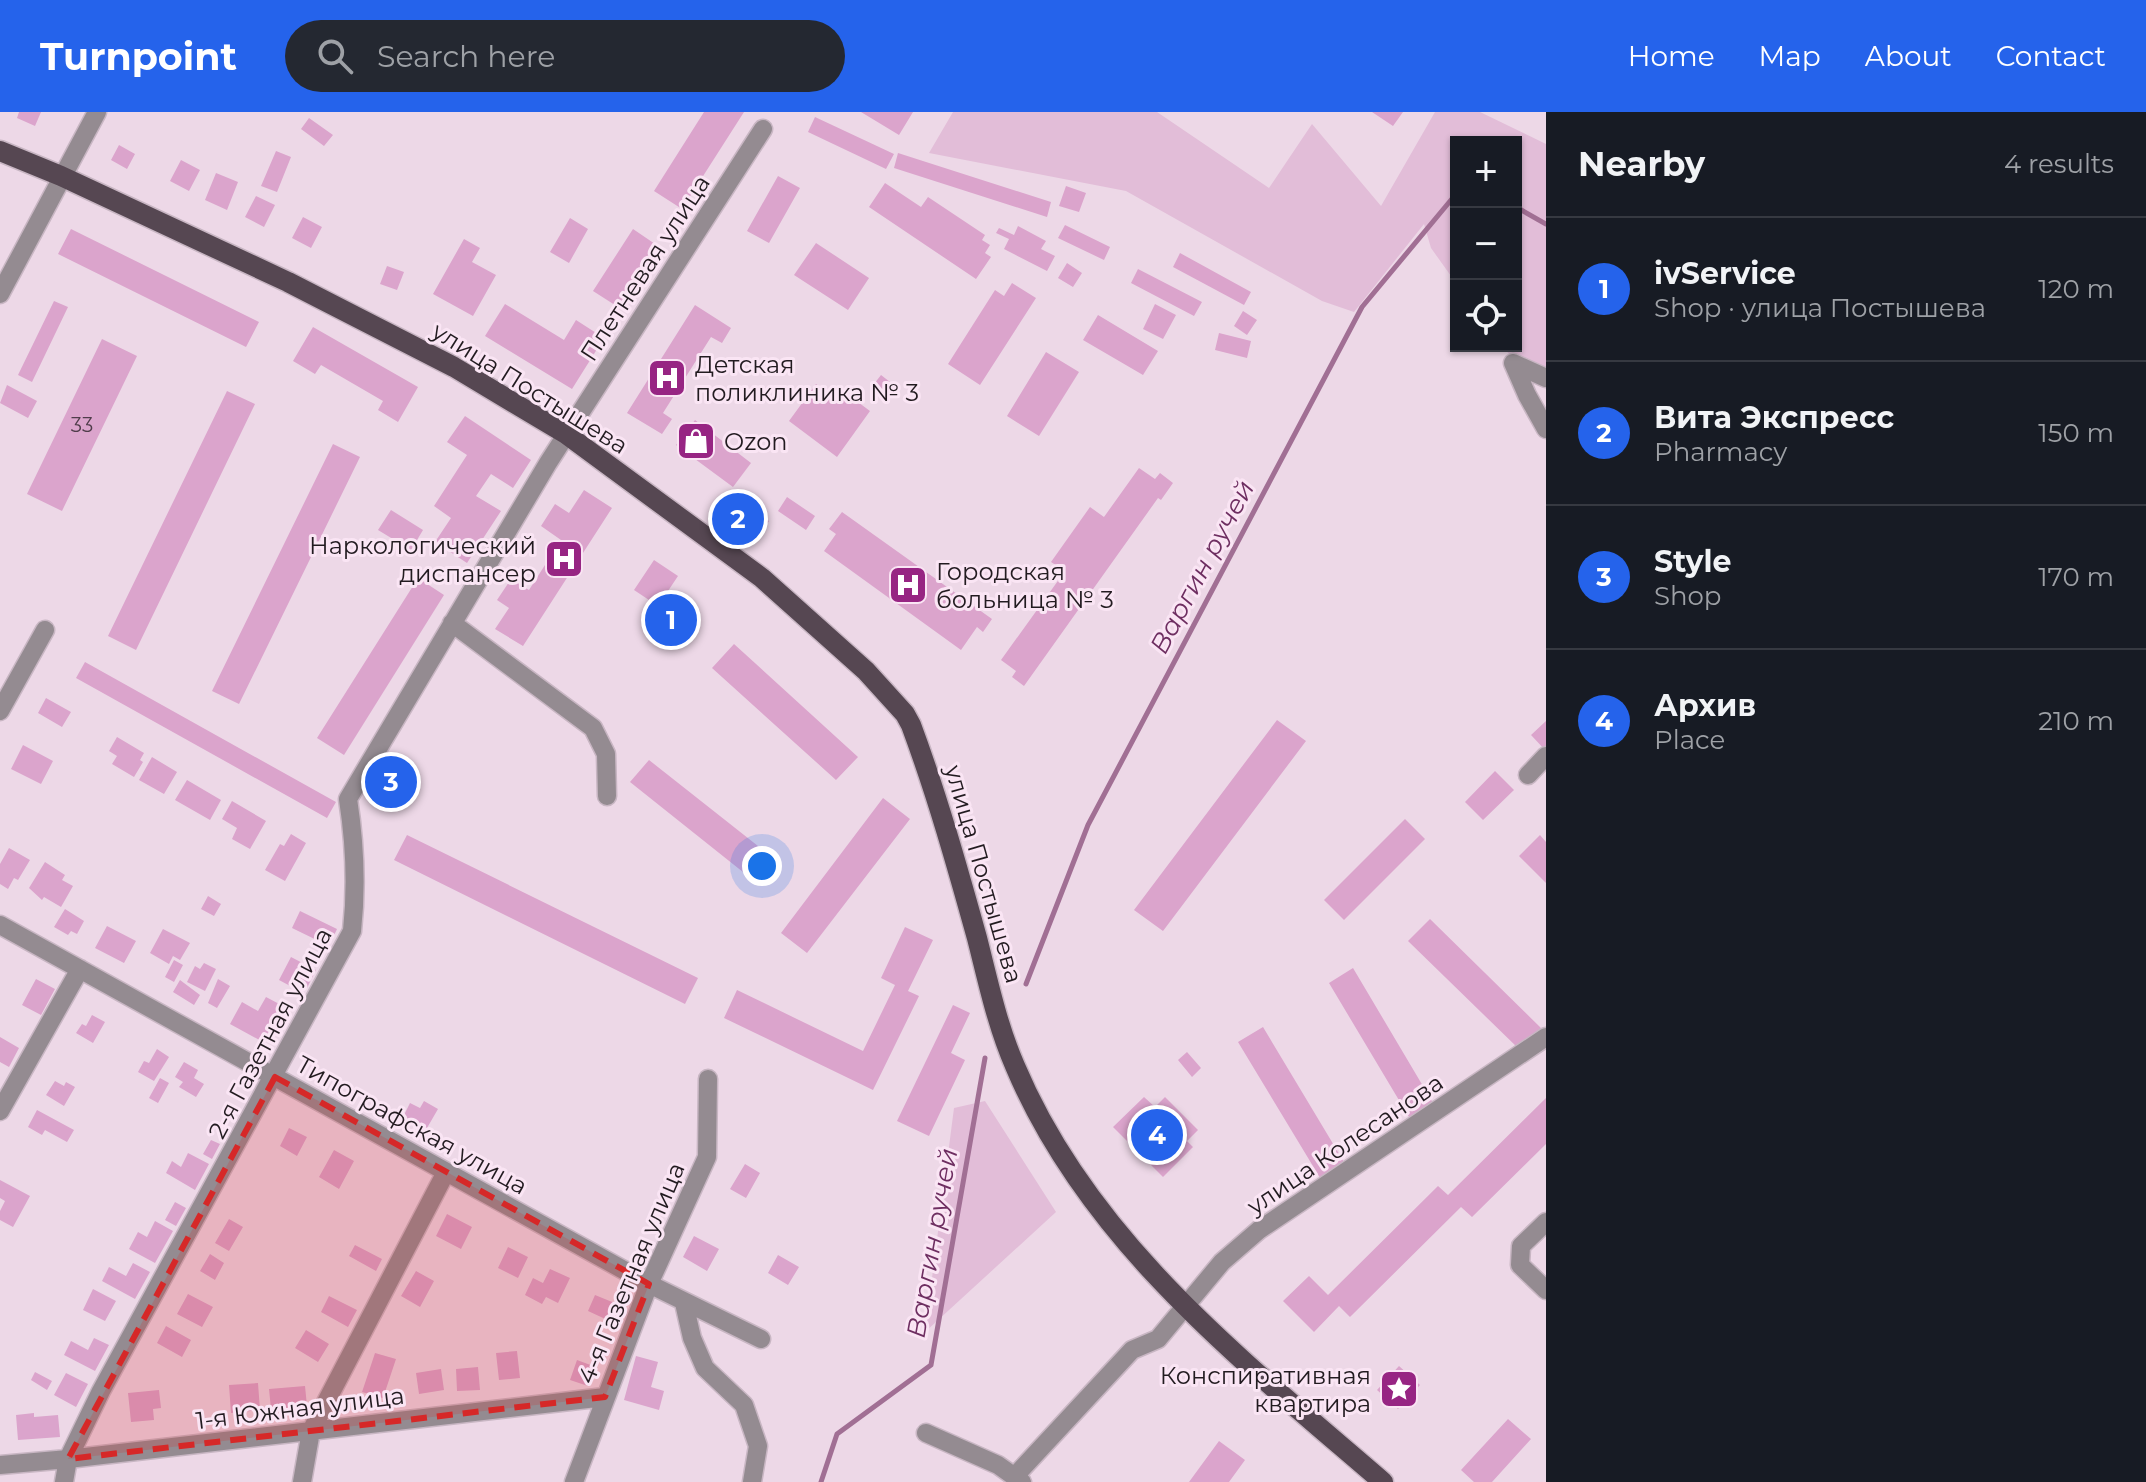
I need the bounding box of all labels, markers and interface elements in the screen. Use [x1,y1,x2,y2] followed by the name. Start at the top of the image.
[285,20,845,92] search box
[40,33,237,80] text: Turnpoint
[313,34,357,78] icon: search
[377,38,555,75] text: Search here
[1628,39,1715,73] text: Home
[1759,39,1821,73] text: Map
[1865,39,1952,73] text: About
[1996,39,2106,73] text: Contact
[1450,136,1522,352] map controls
[1450,136,1522,208] button: +
[1578,143,1705,185] text: Nearby
[2004,148,2114,180] text: 4 results
[574,170,716,366] street label: Плетневая улица
[1450,208,1522,280] button: −
[1654,255,1796,292] text: ivService
[1599,273,1609,305] text: 1
[2038,273,2114,305] text: 120 m
[1450,280,1522,352] button: locate
[1654,292,1986,324] text: Shop · улица Постышева
[426,315,633,460] street label: улица Постышева
[695,350,919,407] place label: Детская поликлиника № 3
[646,357,688,399] hospital icon: Детская поликлиника № 3
[1654,399,1894,436] text: Вита Экспресс
[71,413,93,437] house number: 33
[1596,417,1612,449] text: 2
[2038,417,2114,449] text: 150 m
[675,420,717,462] shop icon: Ozon
[724,427,787,456] place label: Ozon
[1654,436,1787,468] text: Pharmacy
[1143,475,1261,659] water label: Варгин ручей
[712,489,764,549] pin: 2
[309,531,536,588] place label: Наркологический диспансер
[543,538,585,580] hospital icon: Наркологический диспансер
[1654,543,1731,580] text: Style
[936,557,1114,614] place label: Городская больница № 3
[1596,561,1612,593] text: 3
[2038,561,2114,593] text: 170 m
[887,564,929,606] hospital icon: Городская больница № 3
[1654,580,1722,612] text: Shop
[645,590,697,650] pin: 1
[1654,687,1756,724] text: Архив
[1595,705,1613,737] text: 4
[2038,705,2114,737] text: 210 m
[1654,724,1725,756] text: Place
[365,752,417,812] pin: 3
[939,761,1029,986] street label: улица Постышева
[742,846,782,886] your location
[202,923,338,1143] street label: 2-я Газетная улица
[292,1049,532,1201] street label: Типографская улица
[1241,1068,1448,1221] street label: улица Колесанова
[1131,1105,1183,1165] pin: 4
[900,1146,964,1340] water label: Варгин ручей
[571,1158,691,1388] street label: 4-я Газетная улица
[1160,1361,1371,1418] place label: Конспиративная квартира
[1378,1368,1420,1410] place icon: Конспиративная квартира
[194,1381,406,1435] street label: 1-я Южная улица

